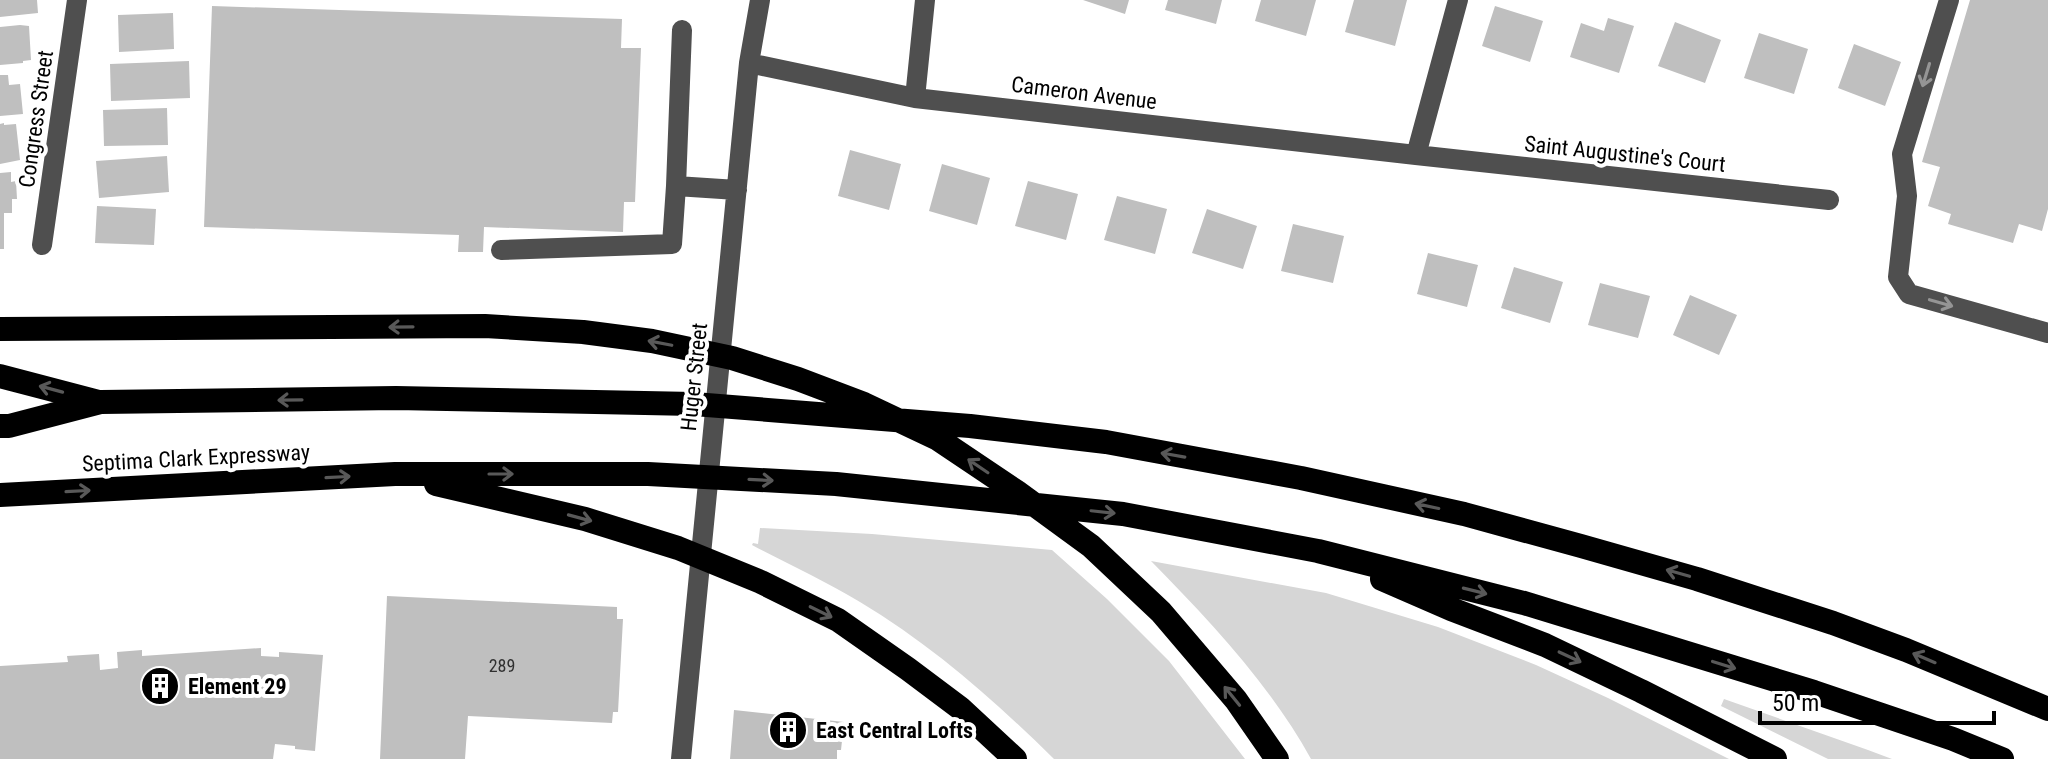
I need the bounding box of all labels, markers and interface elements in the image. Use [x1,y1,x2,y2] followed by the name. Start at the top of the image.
[14,49,58,189] street label: Congress Street
[1918,61,1933,87] one-way arrow
[1010,72,1158,114] street label: Cameron Avenue
[1523,131,1727,177] street label: Saint Augustine's Court
[1927,296,1953,311] one-way arrow
[388,319,415,335] one-way arrow
[676,322,712,432] street label: Huger Street
[647,335,673,350] one-way arrow
[38,381,64,396] one-way arrow
[277,392,304,407] one-way arrow
[81,440,311,476] street label: Septima Clark Expressway
[1160,446,1186,461] one-way arrow
[968,458,990,474] one-way arrow
[487,466,514,482] one-way arrow
[324,469,350,484] one-way arrow
[747,473,774,488] one-way arrow
[64,483,91,498] one-way arrow
[1415,498,1441,513] one-way arrow
[1089,505,1116,520] one-way arrow
[566,512,592,527] one-way arrow
[1666,565,1692,580] one-way arrow
[1461,584,1487,599] one-way arrow
[809,605,833,620] one-way arrow
[1912,649,1937,664] one-way arrow
[1558,650,1582,665] one-way arrow
[489,655,515,676] house number: 289
[1711,659,1736,673] one-way arrow
[139,665,181,707] building icon: Element 29
[188,674,287,699] place label: Element 29
[1760,675,1994,725] scale bar
[1223,685,1241,706] one-way arrow
[1772,689,1819,717] text: 50 m
[767,709,809,751] building icon: East Central Lofts
[816,718,973,743] place label: East Central Lofts

